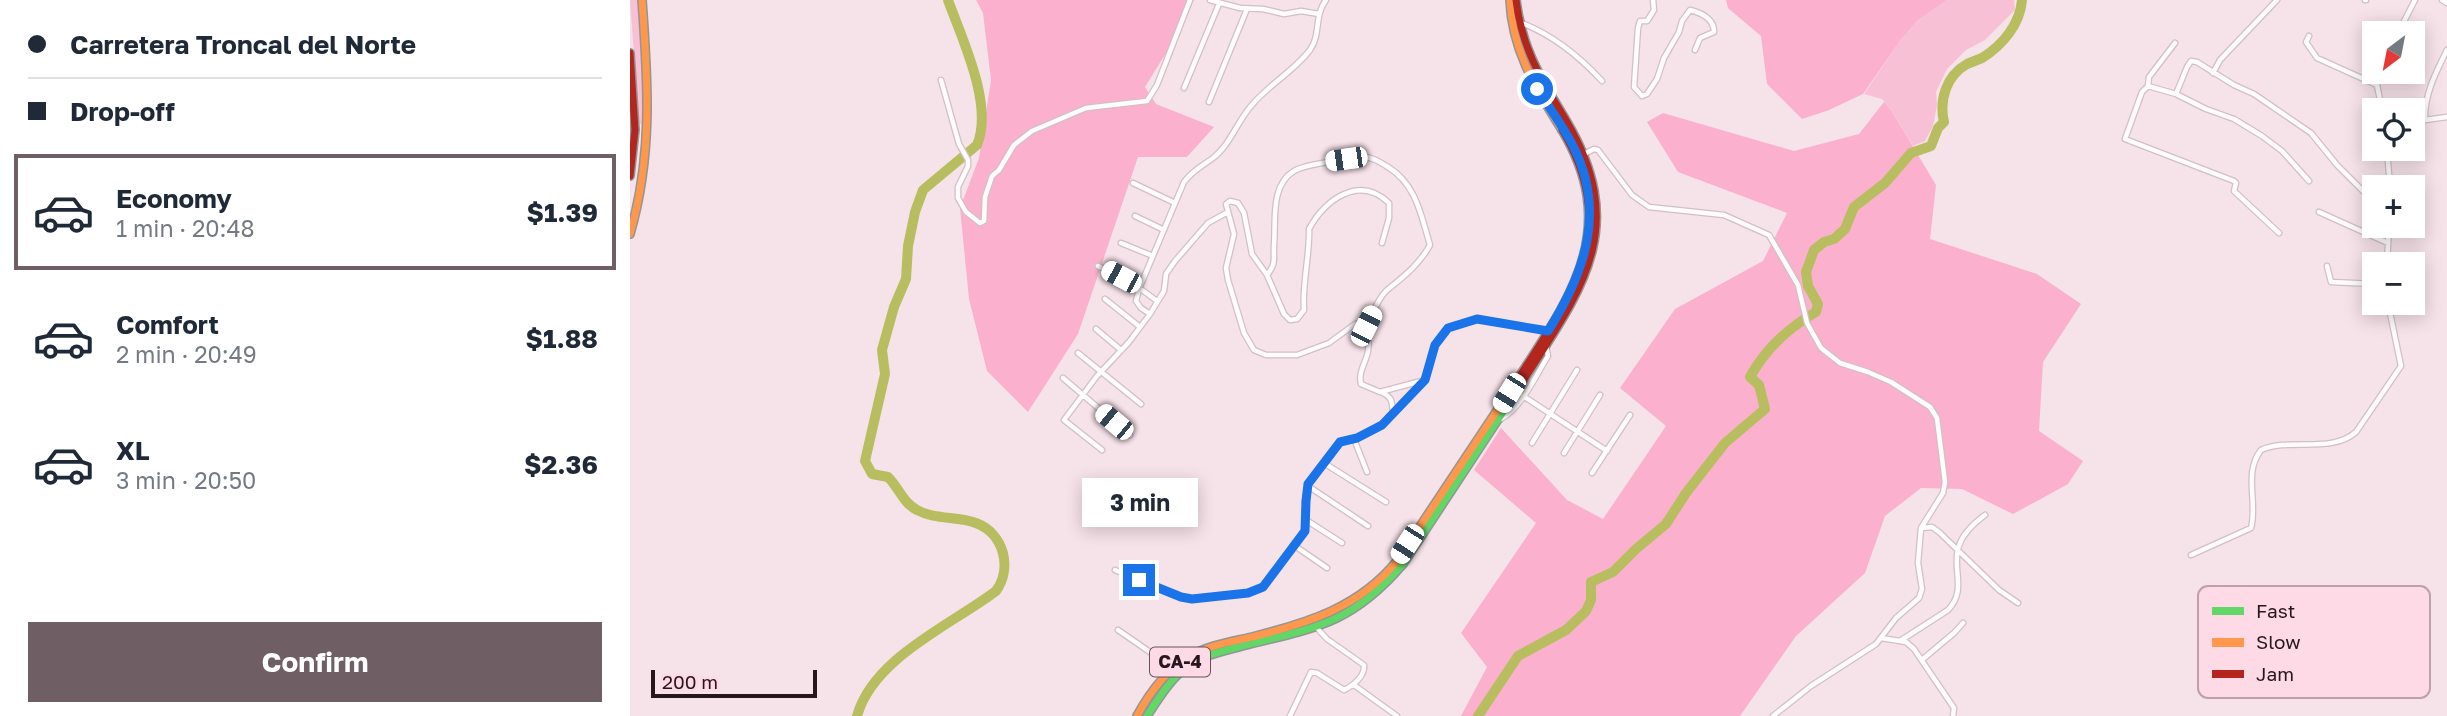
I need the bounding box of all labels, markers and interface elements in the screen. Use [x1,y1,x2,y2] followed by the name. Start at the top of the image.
[2362,21,2426,84] north arrow
[2362,21,2425,315] map controls
[70,29,416,60] text: Carretera Troncal del Norte
[1521,73,1553,105] route start
[70,96,175,127] text: Drop-off
[2362,98,2425,161] button: locate
[1324,146,1369,172] car
[2362,175,2425,238] button: +
[32,181,95,244] icon: car
[116,183,232,214] text: Economy
[526,197,598,228] text: $1.39
[116,214,255,242] text: 1 min · 20:48
[2362,252,2425,315] button: −
[1098,258,1145,296] car
[1348,303,1385,349] car
[32,307,95,370] icon: car
[116,309,219,340] text: Comfort
[526,323,598,354] text: $1.88
[116,340,257,368] text: 2 min · 20:49
[1489,370,1530,416] car
[1092,400,1137,444] car
[32,433,95,496] icon: car
[116,435,150,466] text: XL
[524,449,598,480] text: $2.36
[116,466,256,494] text: 3 min · 20:50
[1081,478,1197,528] callout: 3 min
[1110,488,1170,516] text: 3 min
[1387,521,1428,567] car
[1123,564,1155,596] route end
[2198,586,2430,698] legend
[2256,599,2295,622] text: Fast
[28,622,602,702] button: Confirm
[2256,630,2301,653] text: Slow
[1150,648,1210,676] road number: CA-4
[2256,662,2294,685] text: Jam
[651,667,817,699] scale bar
[662,670,718,693] text: 200 m

